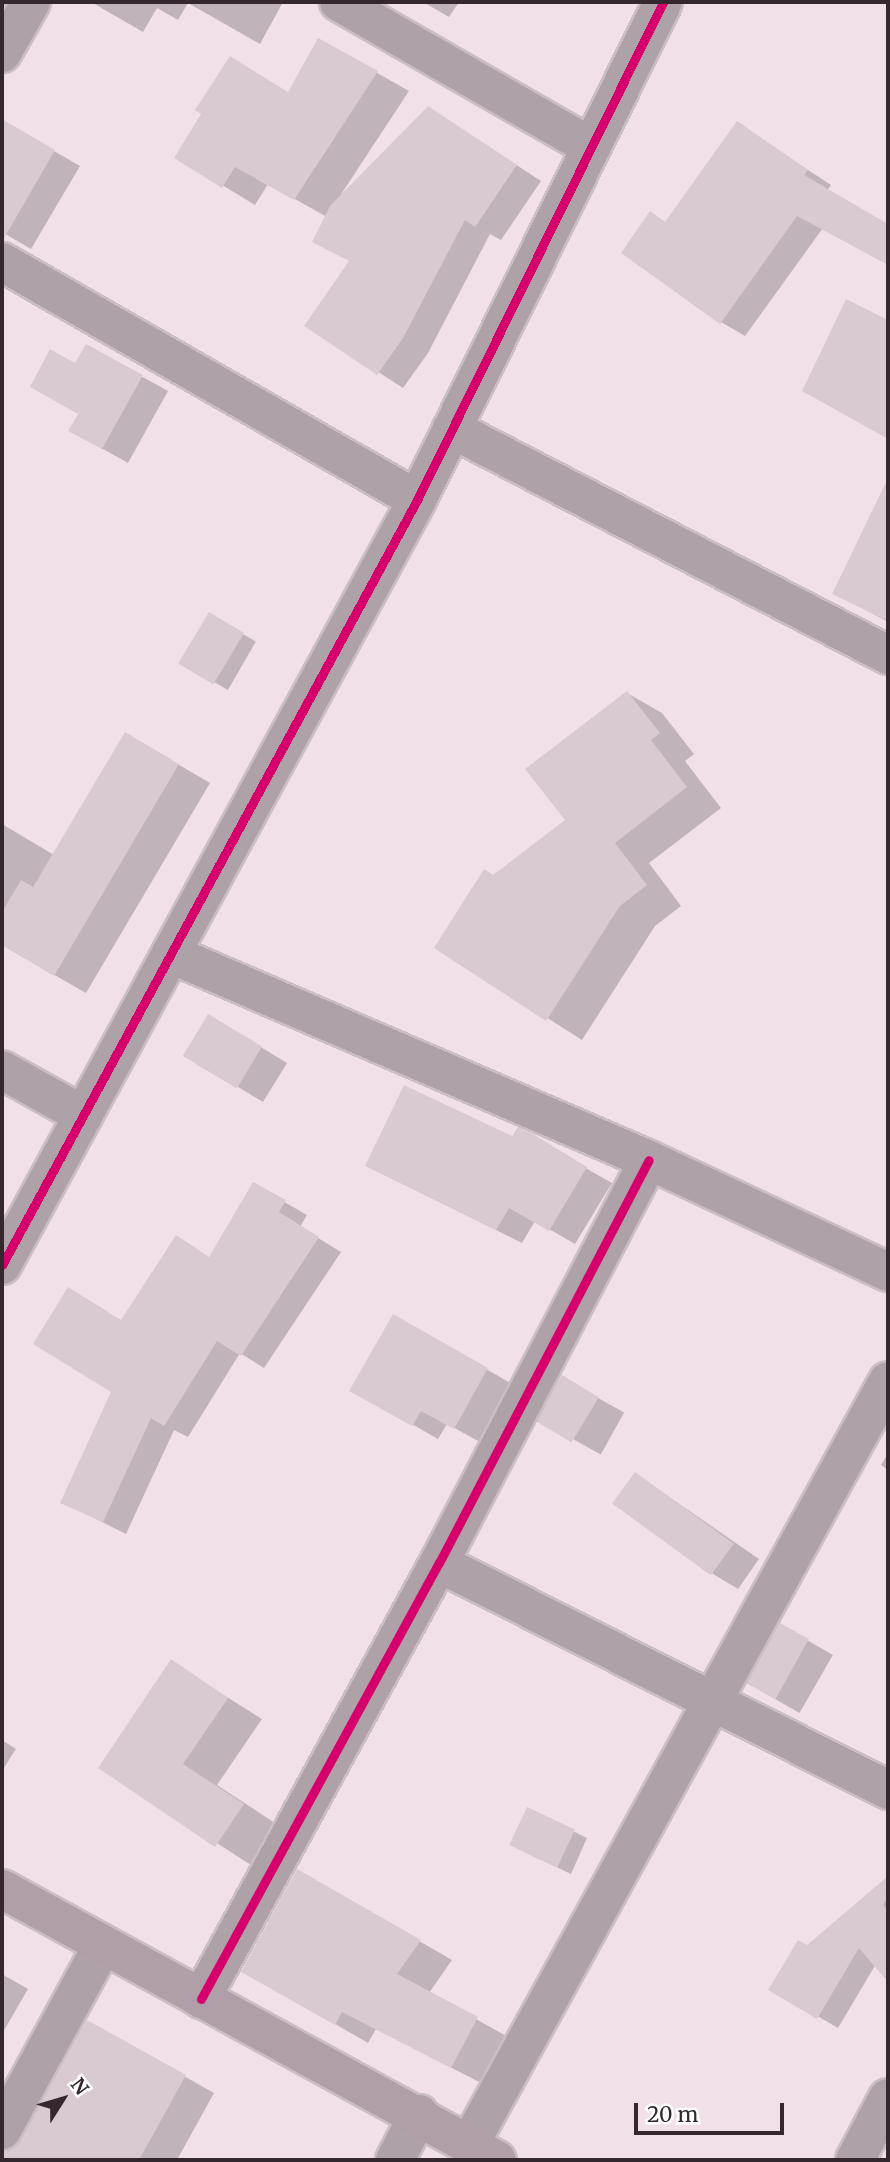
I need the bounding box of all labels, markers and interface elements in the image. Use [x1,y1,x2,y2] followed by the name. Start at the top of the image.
[28,2064,98,2134] north arrow
[66,2073,94,2100] text: N
[638,2088,788,2132] scale bar
[647,2101,698,2128] text: 20 m

